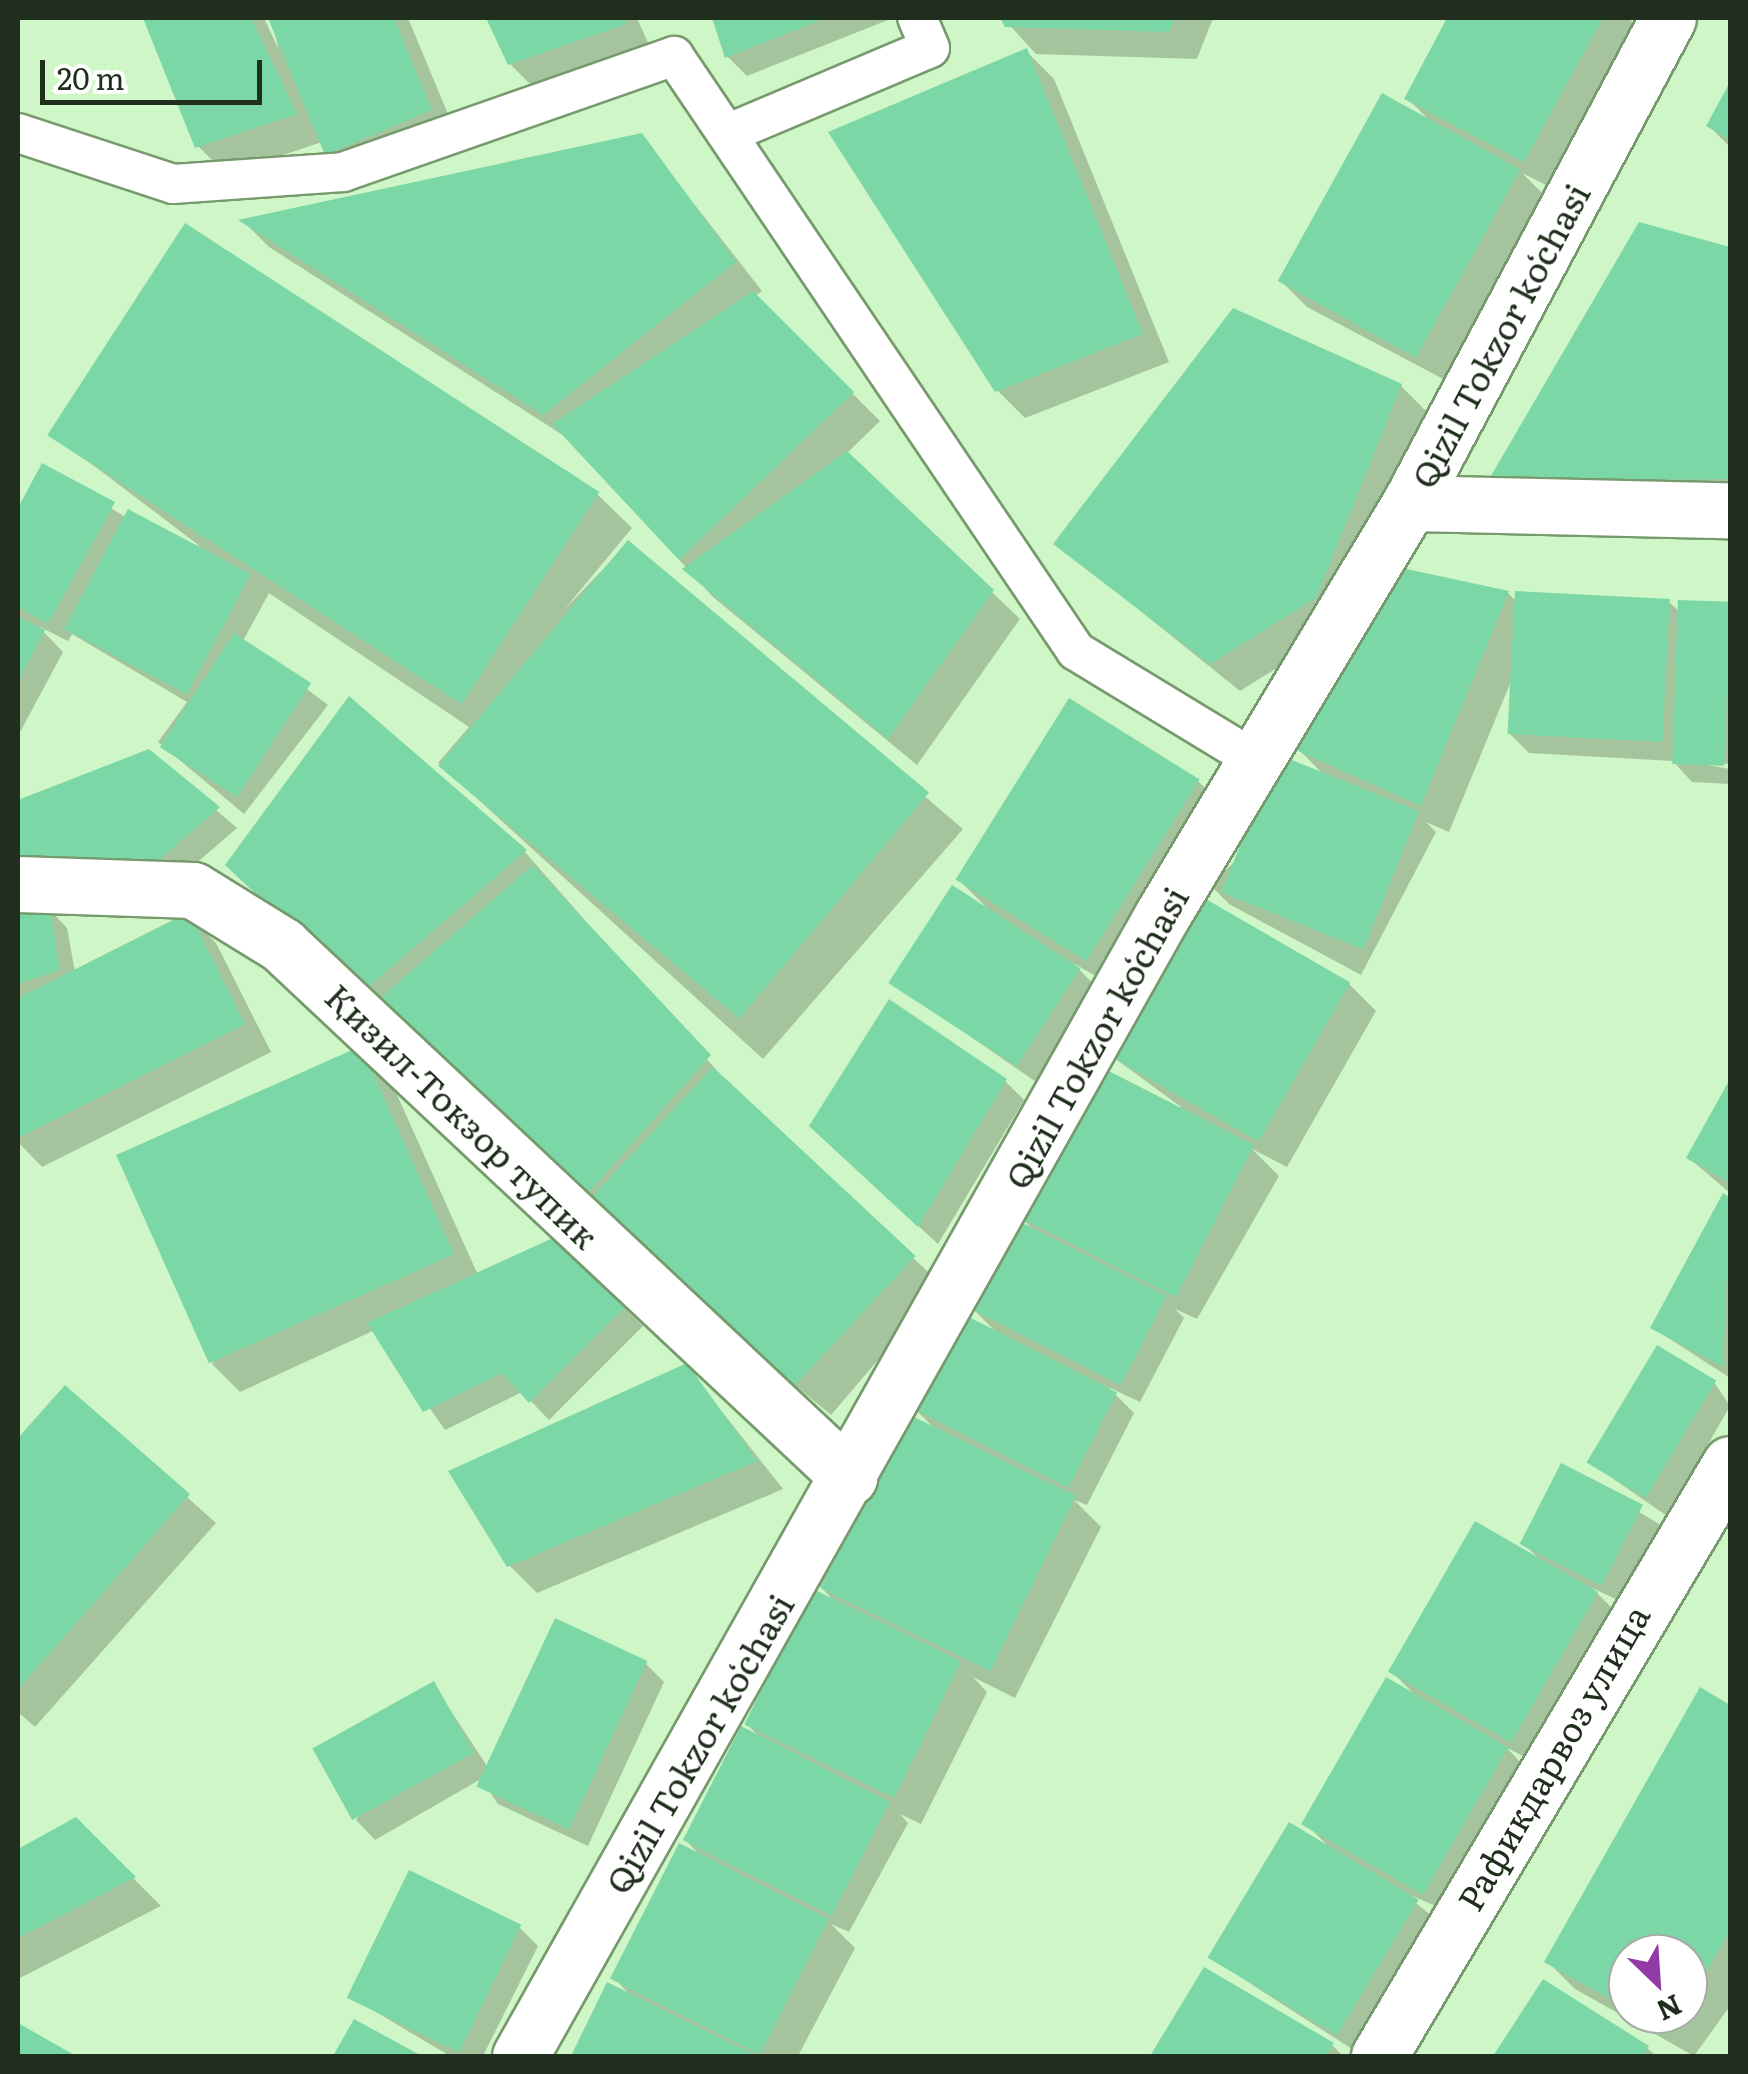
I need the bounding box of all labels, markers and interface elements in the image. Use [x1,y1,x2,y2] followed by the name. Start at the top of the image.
[45,40,268,102] scale bar
[57,55,125,99] text: 20 m
[1401,176,1597,494] street label: Qizil Tokzor koʻchasi
[994,879,1196,1195] street label: Qizil Tokzor koʻchasi
[318,974,608,1256] street label: Қизил-Токзор тупик
[595,1586,801,1900] street label: Qizil Tokzor koʻchasi
[1447,1597,1657,1917] street label: Рафикдарвоз улица
[1608,1934,1708,2034] north arrow
[1650,1985,1689,2033] text: N

